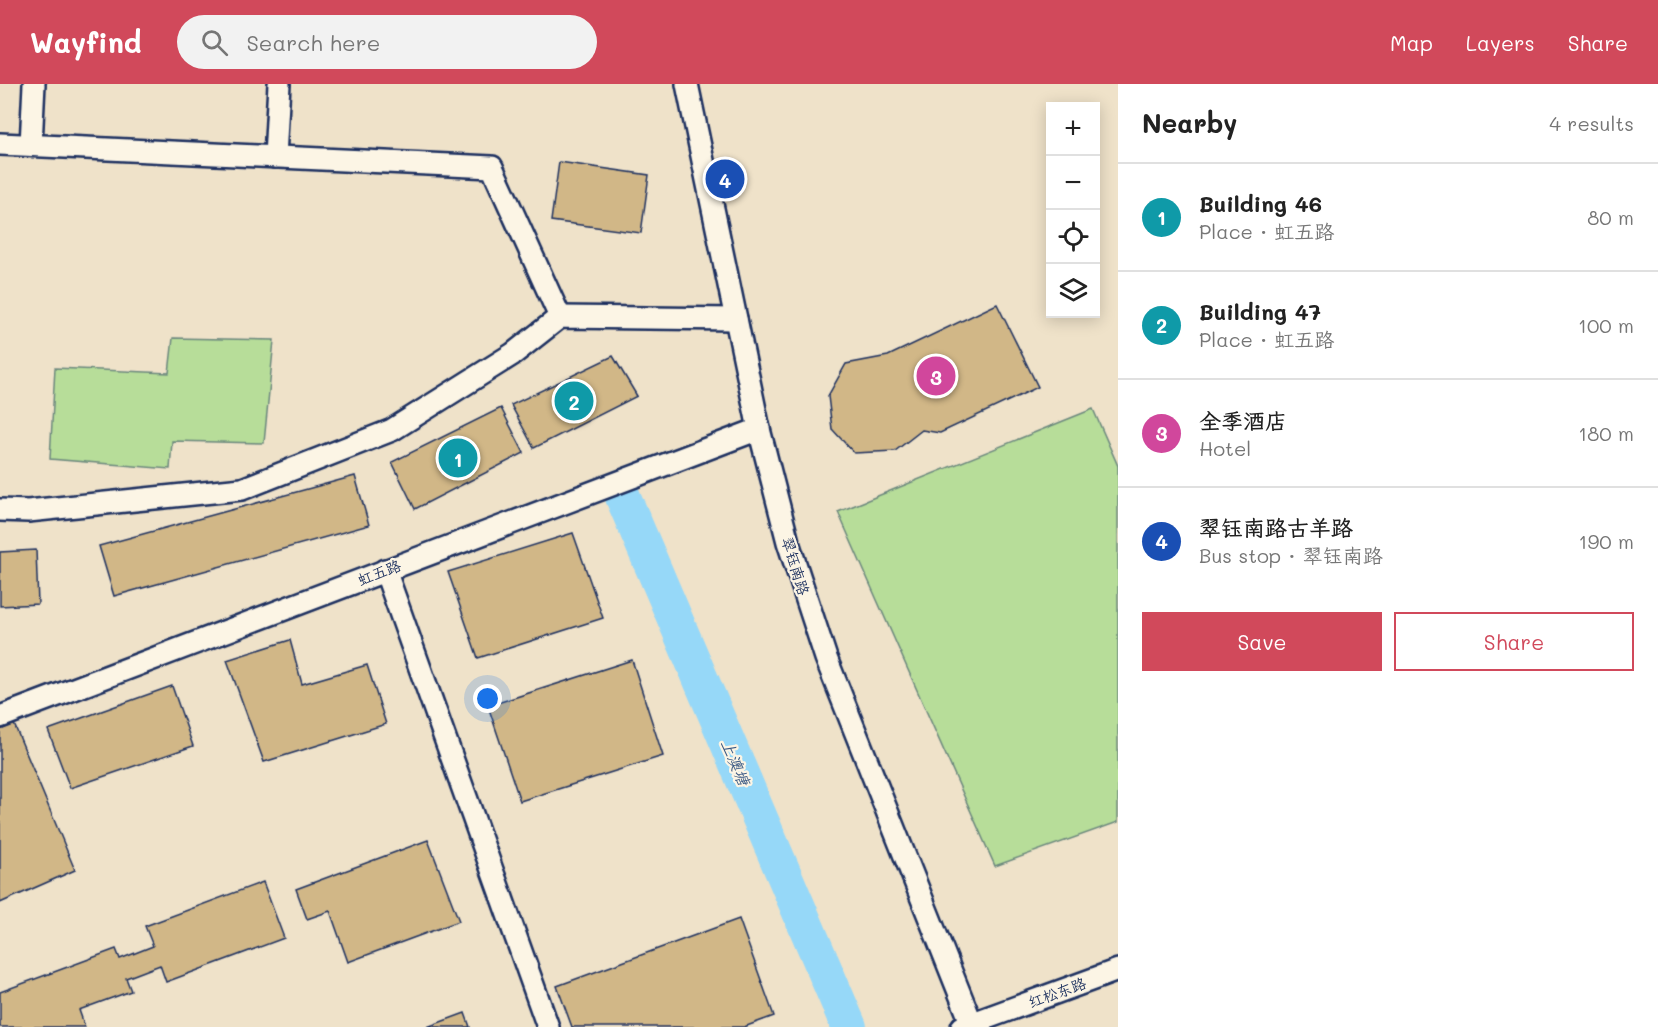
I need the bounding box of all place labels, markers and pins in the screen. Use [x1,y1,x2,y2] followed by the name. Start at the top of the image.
[706,156,744,202] pin: 4
[916,354,956,398] pin: 3
[554,378,594,424] pin: 2
[438,436,478,481] pin: 1

